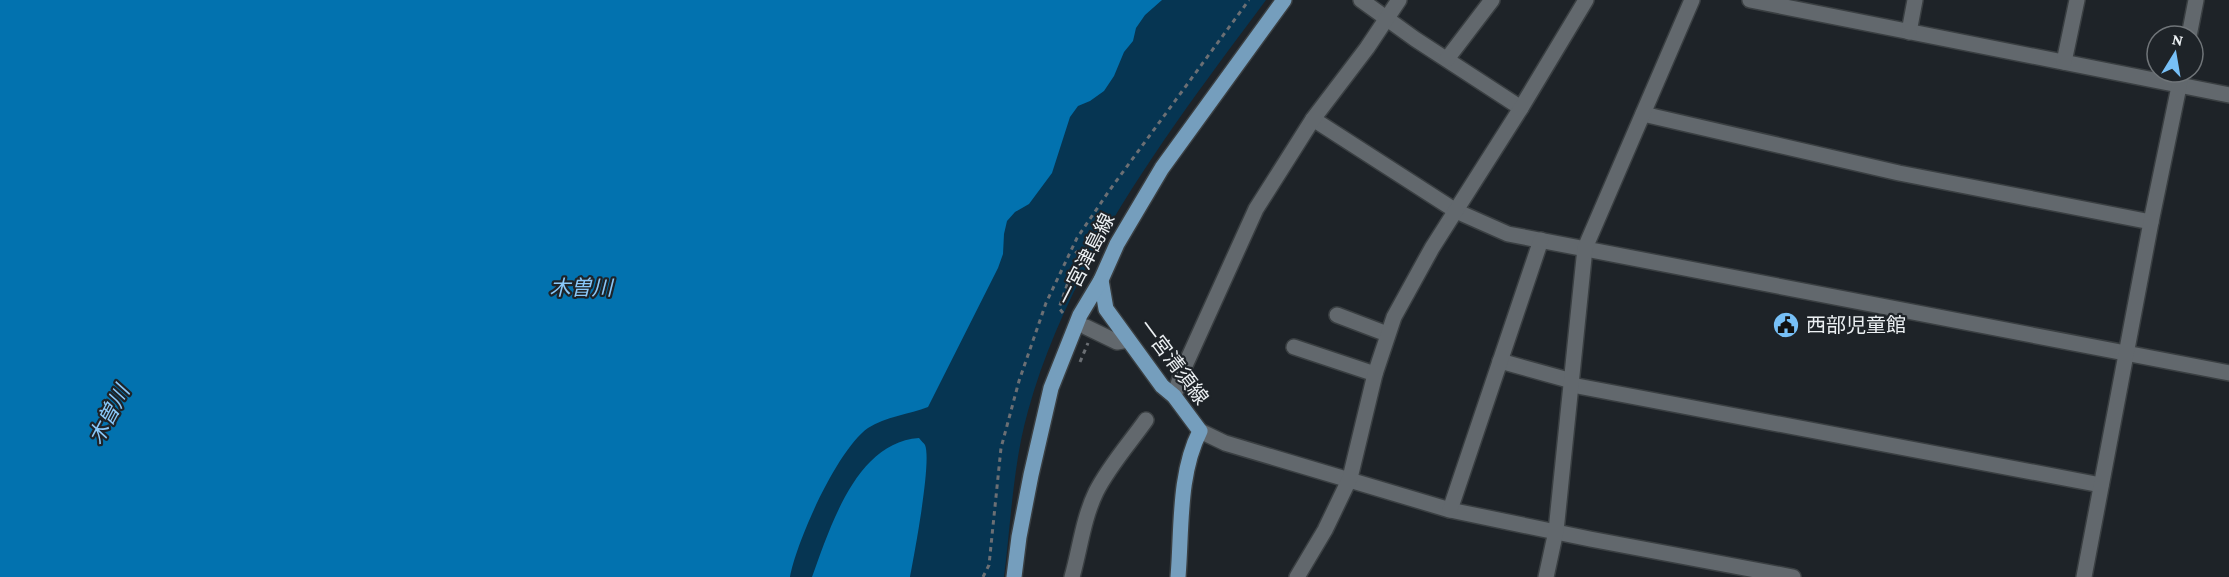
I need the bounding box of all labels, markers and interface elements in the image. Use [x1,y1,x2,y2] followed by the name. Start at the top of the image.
[2145,24,2205,84] north arrow
[2171,30,2185,49] text: N
[1053,209,1119,309] street label: 一宮津島線
[550,276,614,300] water label: 木曽川
[1771,310,1801,340] public building icon: 西部児童館
[1806,314,1906,336] place label: 西部児童館
[1135,315,1213,409] street label: 一宮清須線
[84,380,135,448] water label: 木曽川

